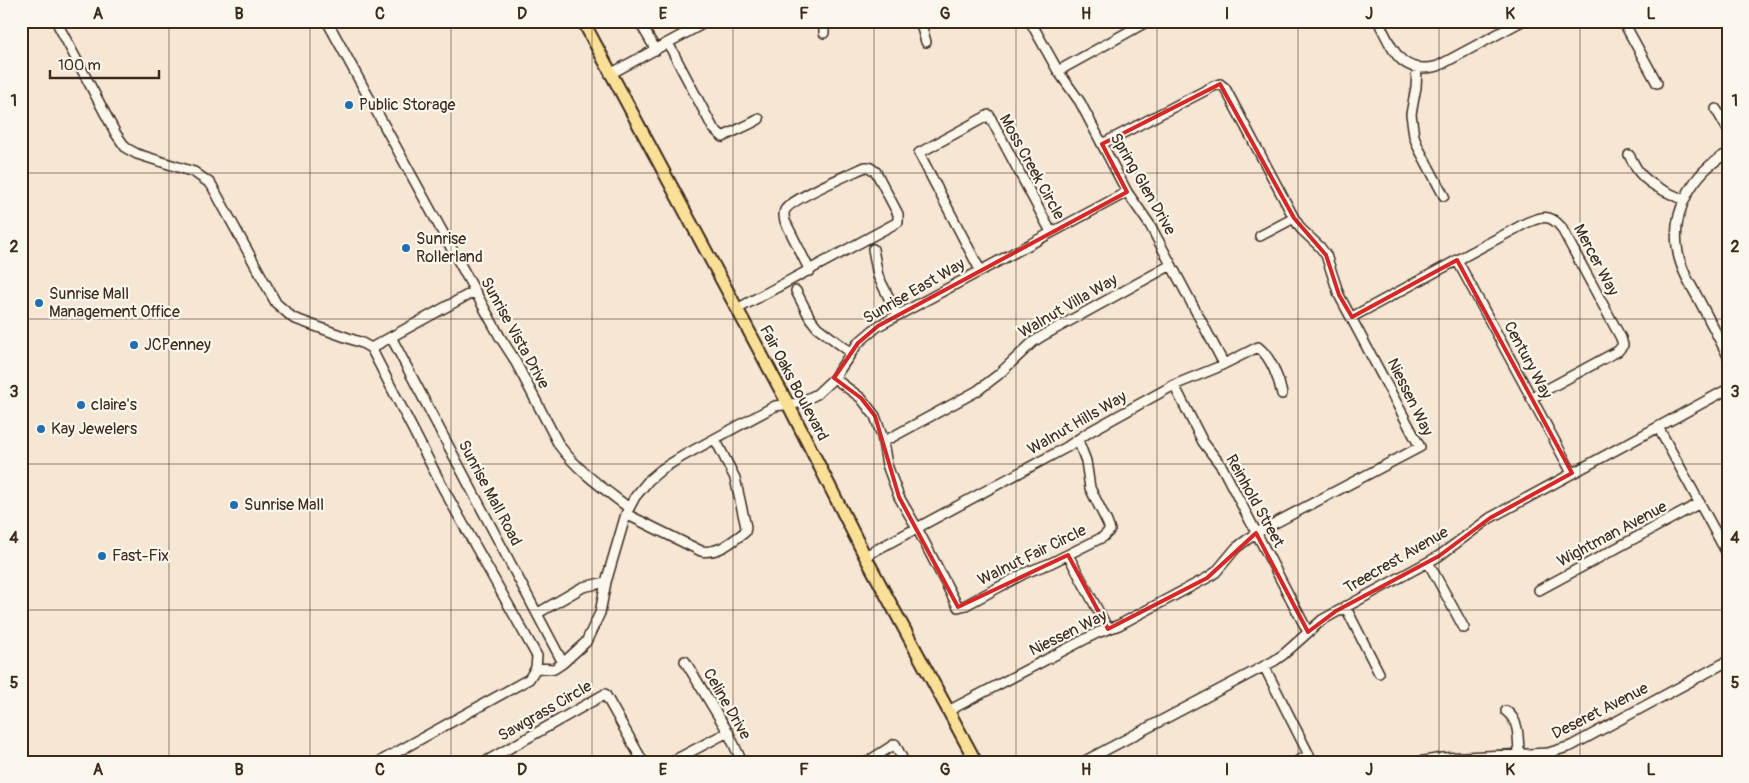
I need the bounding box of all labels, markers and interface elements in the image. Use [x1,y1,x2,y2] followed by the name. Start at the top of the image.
[93,4,104,24] text: A
[234,4,244,24] text: B
[375,4,385,24] text: C
[517,4,527,24] text: D
[659,4,668,24] text: E
[799,4,809,24] text: F
[940,4,951,24] text: G
[1081,4,1091,24] text: H
[1225,4,1229,24] text: I
[1365,4,1373,24] text: J
[1505,4,1515,24] text: K
[1646,4,1656,24] text: L
[50,48,159,80] scale bar
[58,56,101,75] text: 100 m
[11,91,17,111] text: 1
[1732,91,1738,111] text: 1
[359,95,456,115] place label: Public Storage
[343,99,355,111] marker: Public Storage
[995,111,1069,223] street label: Moss Creek Circle
[1106,129,1180,239] street label: Spring Glen Drive
[1569,221,1623,299] street label: Mercer Way
[416,229,483,267] place label: Sunrise Rollerland
[10,237,19,257] text: 2
[1731,237,1740,257] text: 2
[400,242,412,254] marker: Sunrise Rollerland
[860,254,969,328] street label: Sunrise East Way
[1015,270,1121,342] street label: Walnut Villa Way
[476,274,554,392] street label: Sunrise Vista Drive
[49,284,180,322] place label: Sunrise Mall Management Office
[33,297,45,309] marker: Sunrise Mall Management Office
[1499,318,1557,402] street label: Century Way
[755,322,833,444] street label: Fair Oaks Boulevard
[144,335,211,355] place label: JCPenney
[128,339,140,351] marker: JCPenney
[1383,355,1437,439] street label: Niessen Way
[10,382,19,402] text: 3
[1731,382,1740,402] text: 3
[1024,386,1130,459] street label: Walnut Hills Way
[91,395,137,415] place label: claire's
[75,399,87,411] marker: claire's
[51,419,137,439] place label: Kay Jewelers
[35,423,47,435] marker: Kay Jewelers
[454,437,526,549] street label: Sunrise Mall Road
[1221,451,1289,552] street label: Reinhold Street
[244,495,324,515] place label: Sunrise Mall
[1554,497,1670,571] street label: Wightman Avenue
[228,499,240,511] marker: Sunrise Mall
[974,520,1090,590] street label: Walnut Fair Circle
[1340,522,1452,598] street label: Treecrest Avenue
[9,528,19,548] text: 4
[1730,528,1740,548] text: 4
[112,546,169,566] place label: Fast-Fix
[96,550,108,562] marker: Fast-Fix
[1026,606,1110,660] street label: Niessen Way
[699,665,755,743] street label: Celine Drive
[10,673,19,693] text: 5
[1731,673,1740,693] text: 5
[495,676,595,746] street label: Sawgrass Circle
[1549,678,1652,744] street label: Deseret Avenue
[93,760,104,780] text: A
[234,760,244,780] text: B
[375,760,385,780] text: C
[517,760,527,780] text: D
[659,760,668,780] text: E
[799,760,809,780] text: F
[940,760,951,780] text: G
[1081,760,1091,780] text: H
[1225,760,1229,780] text: I
[1365,760,1373,780] text: J
[1505,760,1515,780] text: K
[1646,760,1656,780] text: L

